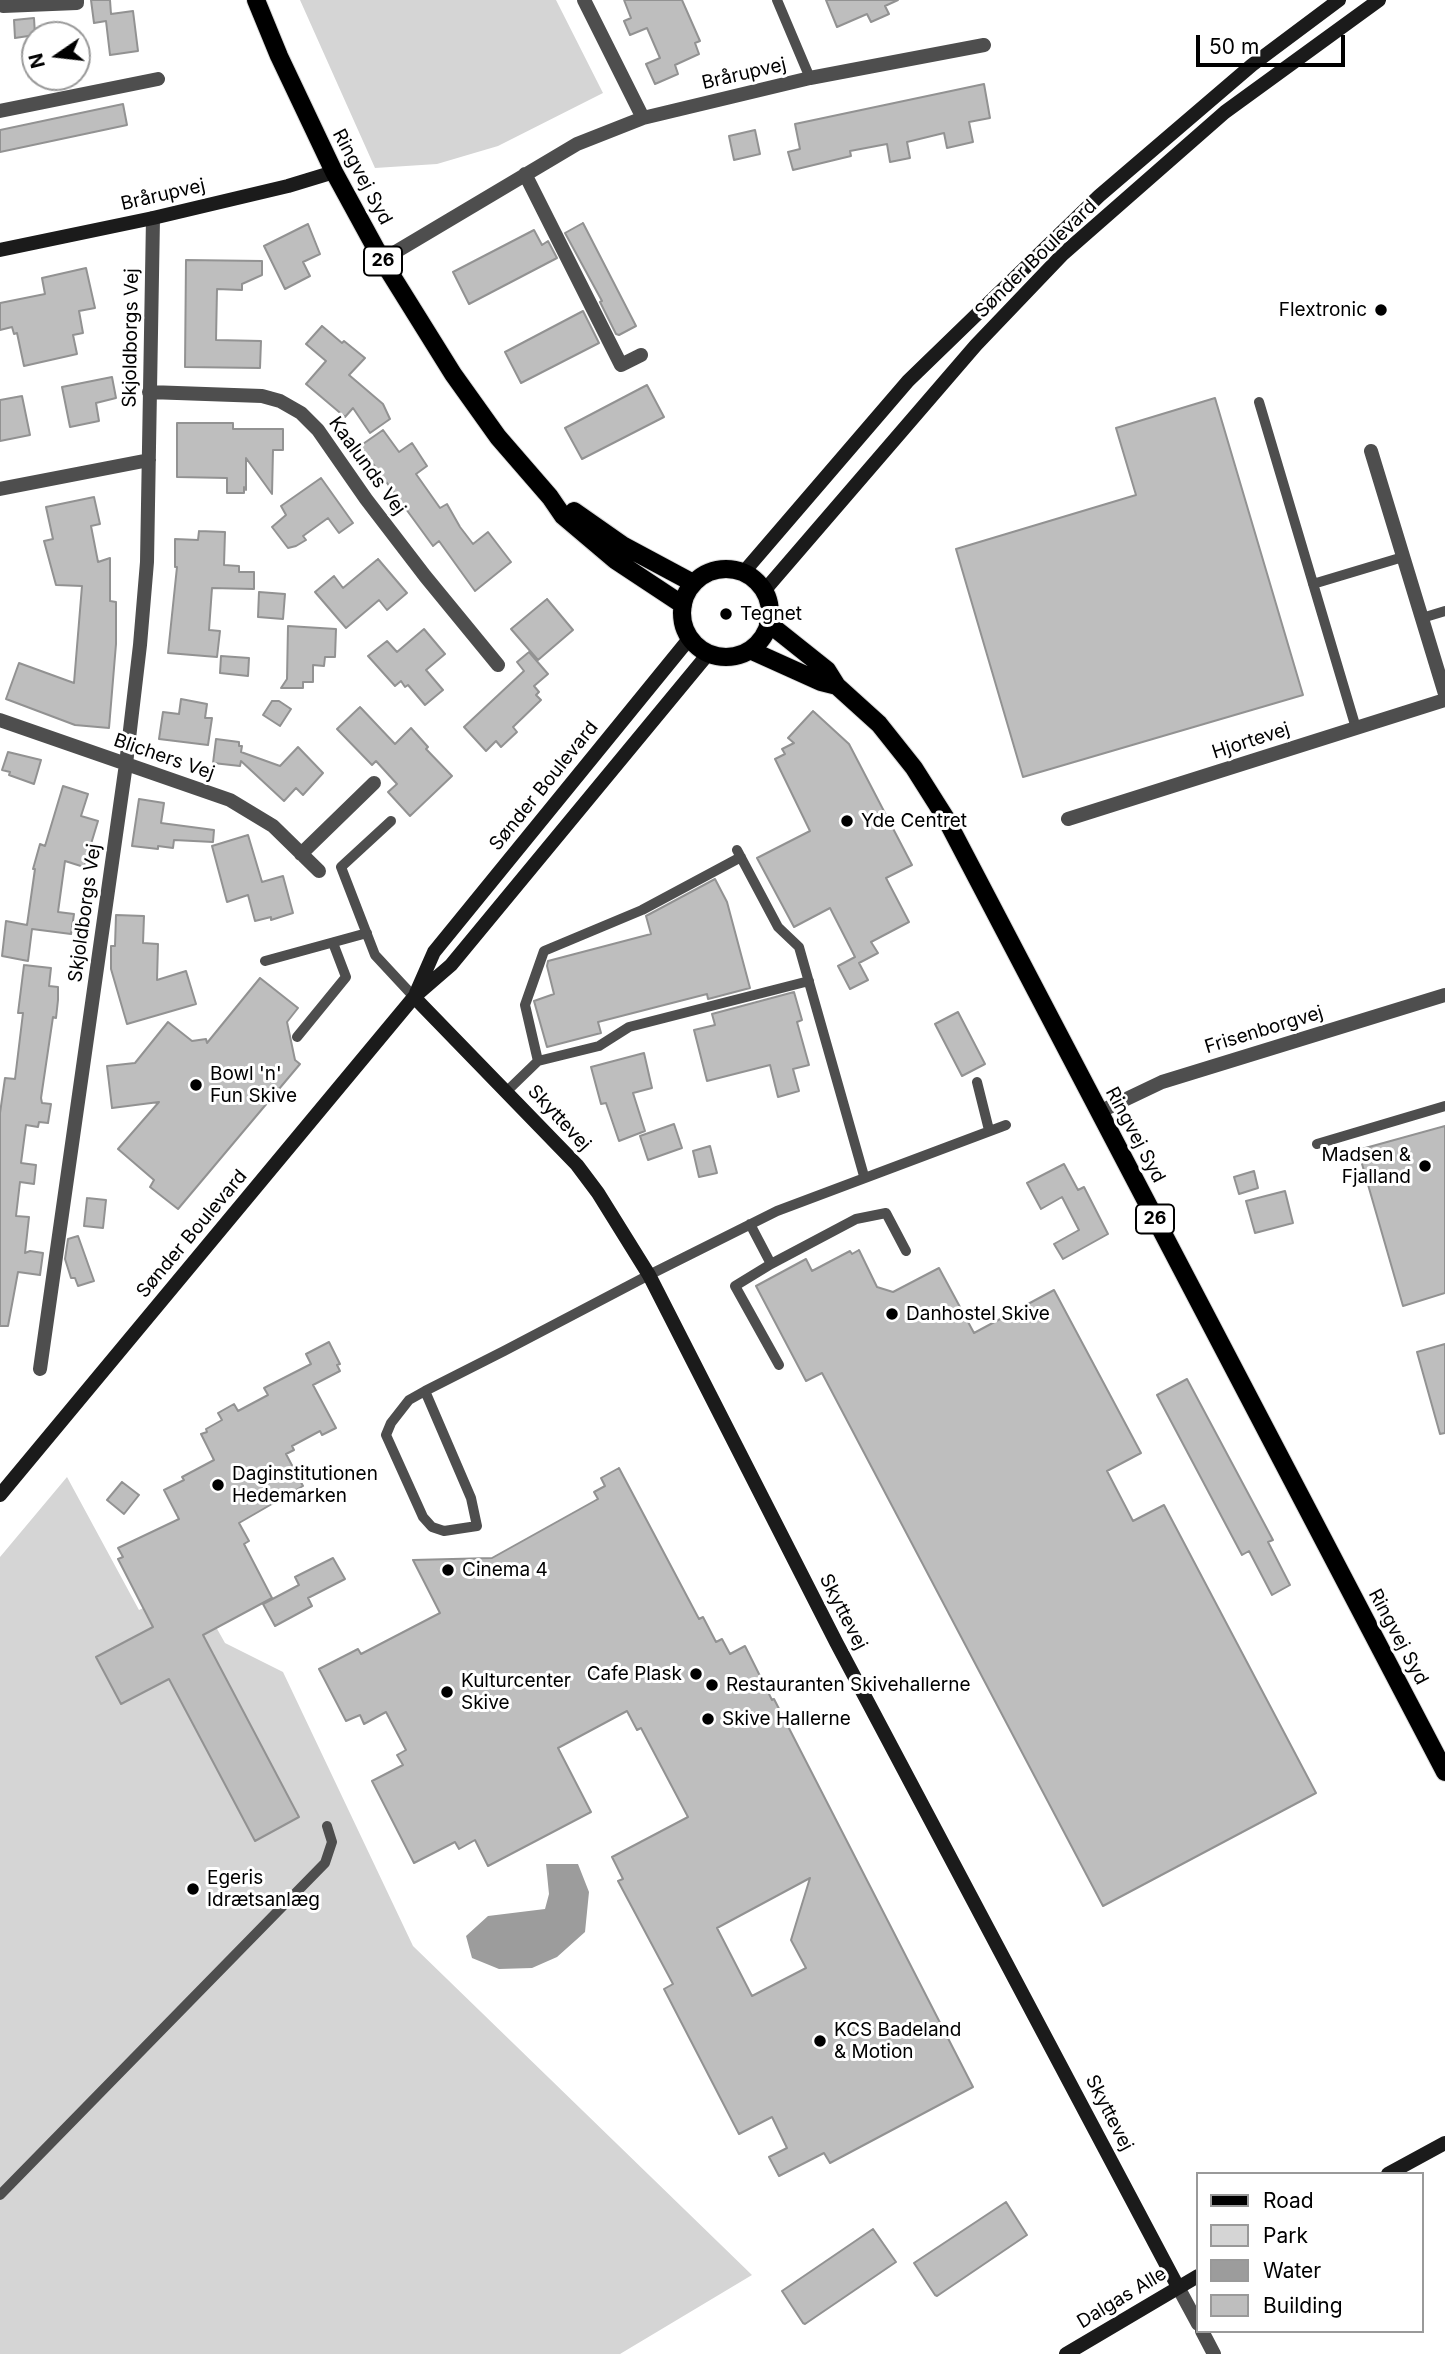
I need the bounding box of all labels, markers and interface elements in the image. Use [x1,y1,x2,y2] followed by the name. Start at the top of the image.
[21,21,91,91] north arrow
[1200,21,1349,65] scale bar
[1209,34,1259,59] text: 50 m
[24,51,50,71] text: N
[700,53,788,95] street label: Brårupvej
[327,125,397,229] street label: Ringvej Syd
[119,174,207,216] street label: Brårupvej
[970,195,1102,323] street label: Sønder Boulevard
[364,246,402,276] road number: 26
[118,268,144,408] street label: Skjoldborgs Vej
[1279,299,1367,321] place label: Flextronic
[1373,302,1389,318] marker: Flextronic
[324,412,410,520] street label: Kaalunds Vej
[740,603,802,625] place label: Tegnet
[718,606,734,622] marker: Tegnet
[485,717,603,855] street label: Sønder Boulevard
[1209,718,1293,764] street label: Hjortevej
[111,729,217,785] street label: Blichers Vej
[861,810,967,832] place label: Yde Centret
[839,813,855,829] marker: Yde Centret
[64,842,106,984] street label: Skjoldborgs Vej
[1202,1001,1326,1059] street label: Frisenborgvej
[210,1063,297,1107] place label: Bowl 'n' Fun Skive
[188,1077,204,1093] marker: Bowl 'n' Fun Skive
[523,1080,595,1156] street label: Skyttevej
[1100,1083,1170,1187] street label: Ringvej Syd
[1322,1144,1411,1188] place label: Madsen & Fjalland
[1417,1158,1433,1174] marker: Madsen & Fjalland
[132,1165,252,1303] street label: Sønder Boulevard
[1136,1204,1174,1234] road number: 26
[906,1303,1050,1325] place label: Danhostel Skive
[884,1306,900,1322] marker: Danhostel Skive
[232,1463,378,1507] place label: Daginstitutionen Hedemarken
[210,1477,226,1493] marker: Daginstitutionen Hedemarken
[462,1559,548,1581] place label: Cinema 4
[440,1562,456,1578] marker: Cinema 4
[814,1570,872,1654] street label: Skyttevej
[1363,1585,1433,1689] street label: Ringvej Syd
[587,1663,682,1685] place label: Cafe Plask
[688,1666,704,1682] marker: Cafe Plask
[461,1670,571,1714] place label: Kulturcenter Skive
[726,1674,971,1696] place label: Restauranten Skivehallerne
[704,1677,720,1693] marker: Restauranten Skivehallerne
[439,1684,455,1700] marker: Kulturcenter Skive
[722,1708,851,1730] place label: Skive Hallerne
[700,1711,716,1727] marker: Skive Hallerne
[207,1867,320,1911] place label: Egeris Idrætsanlæg
[185,1881,201,1897] marker: Egeris Idrætsanlæg
[834,2019,961,2063] place label: KCS Badeland & Motion
[812,2033,828,2049] marker: KCS Badeland & Motion
[1080,2071,1138,2155] street label: Skyttevej
[1196,2172,1424,2333] legend
[1263,2188,1314,2213] text: Road
[1263,2223,1308,2248] text: Park
[1263,2258,1321,2283] text: Water
[1073,2262,1171,2334] street label: Dalgas Alle
[1263,2293,1343,2318] text: Building

